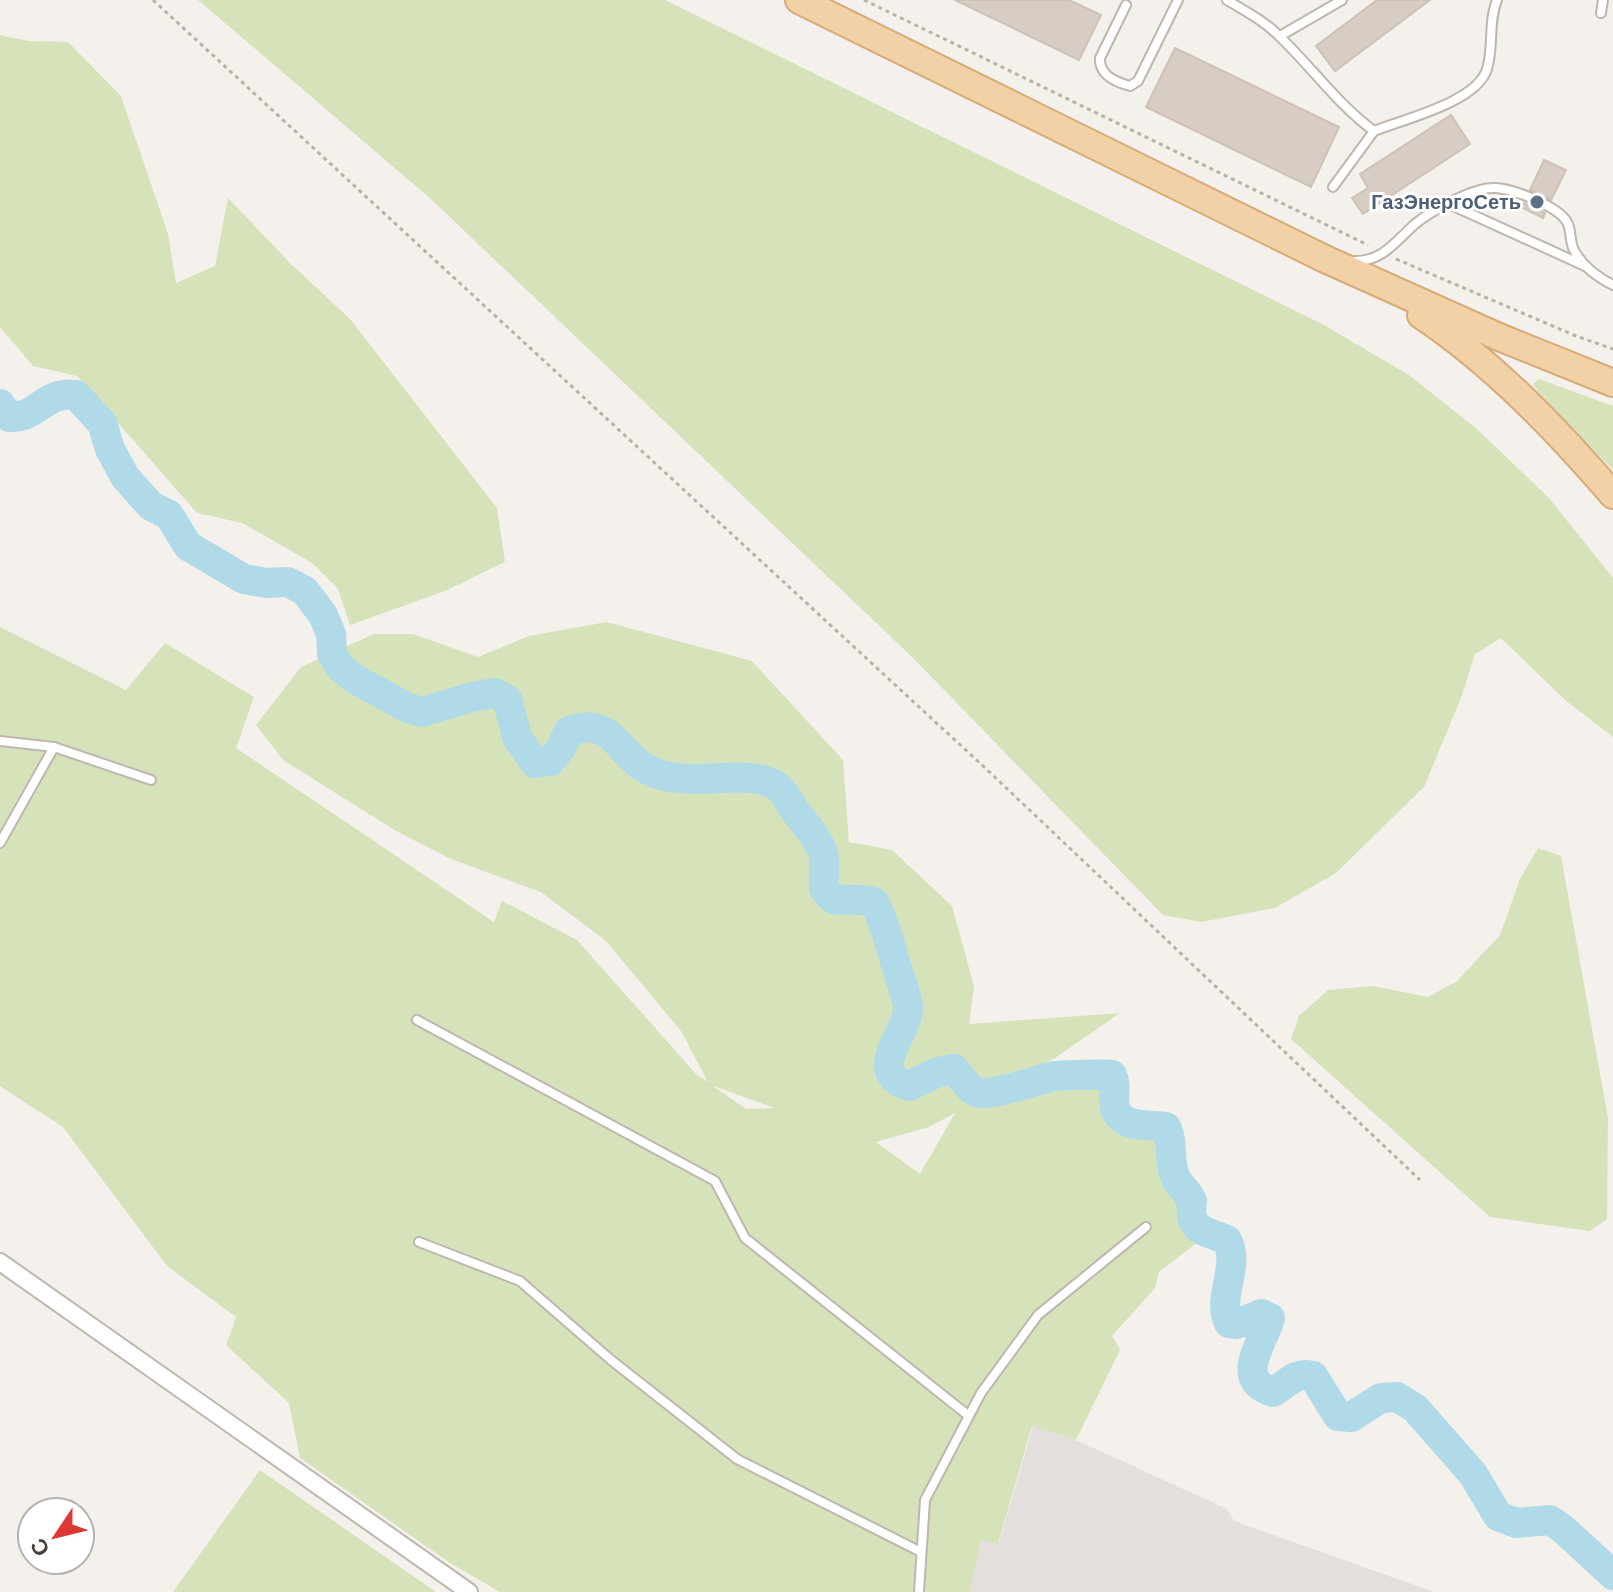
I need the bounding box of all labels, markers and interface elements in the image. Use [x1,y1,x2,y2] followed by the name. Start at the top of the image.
[1371,190,1521,214] place label: ГазЭнергоСеть
[1528,193,1546,211] marker: ГазЭнергоСеть
[16,1496,96,1576] north arrow
[25,1533,55,1561] text: С

